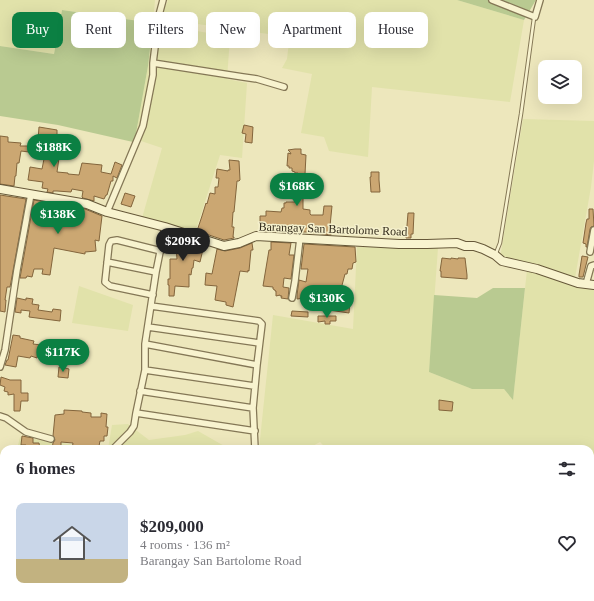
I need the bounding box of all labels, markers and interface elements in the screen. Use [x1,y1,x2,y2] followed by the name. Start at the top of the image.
[12,12,63,48] chip: Buy
[71,12,126,48] chip: Rent
[134,12,198,48] chip: Filters
[206,12,260,48] chip: New
[268,12,356,48] chip: Apartment
[364,12,428,48] chip: House
[538,60,582,104] map controls
[538,60,582,104] button: layers
[26,134,82,168] pin: $188K
[36,139,72,154] text: $188K
[269,173,325,207] pin: $168K
[279,178,315,193] text: $168K
[30,201,86,235] pin: $138K
[40,206,76,221] text: $138K
[258,219,408,239] street label: Barangay San Bartolome Road
[155,228,211,262] pin: $209K
[165,233,201,248] text: $209K
[299,285,355,319] pin: $130K
[309,290,345,305] text: $130K
[35,339,91,373] pin: $117K
[45,344,81,359] text: $117K
[556,458,578,480] icon: filters
[16,459,75,478] text: 6 homes
[140,517,204,536] text: $209,000
[48,519,96,567] icon: home
[556,532,578,554] icon: heart
[140,537,230,552] text: 4 rooms · 136 m²
[140,553,301,568] text: Barangay San Bartolome Road

